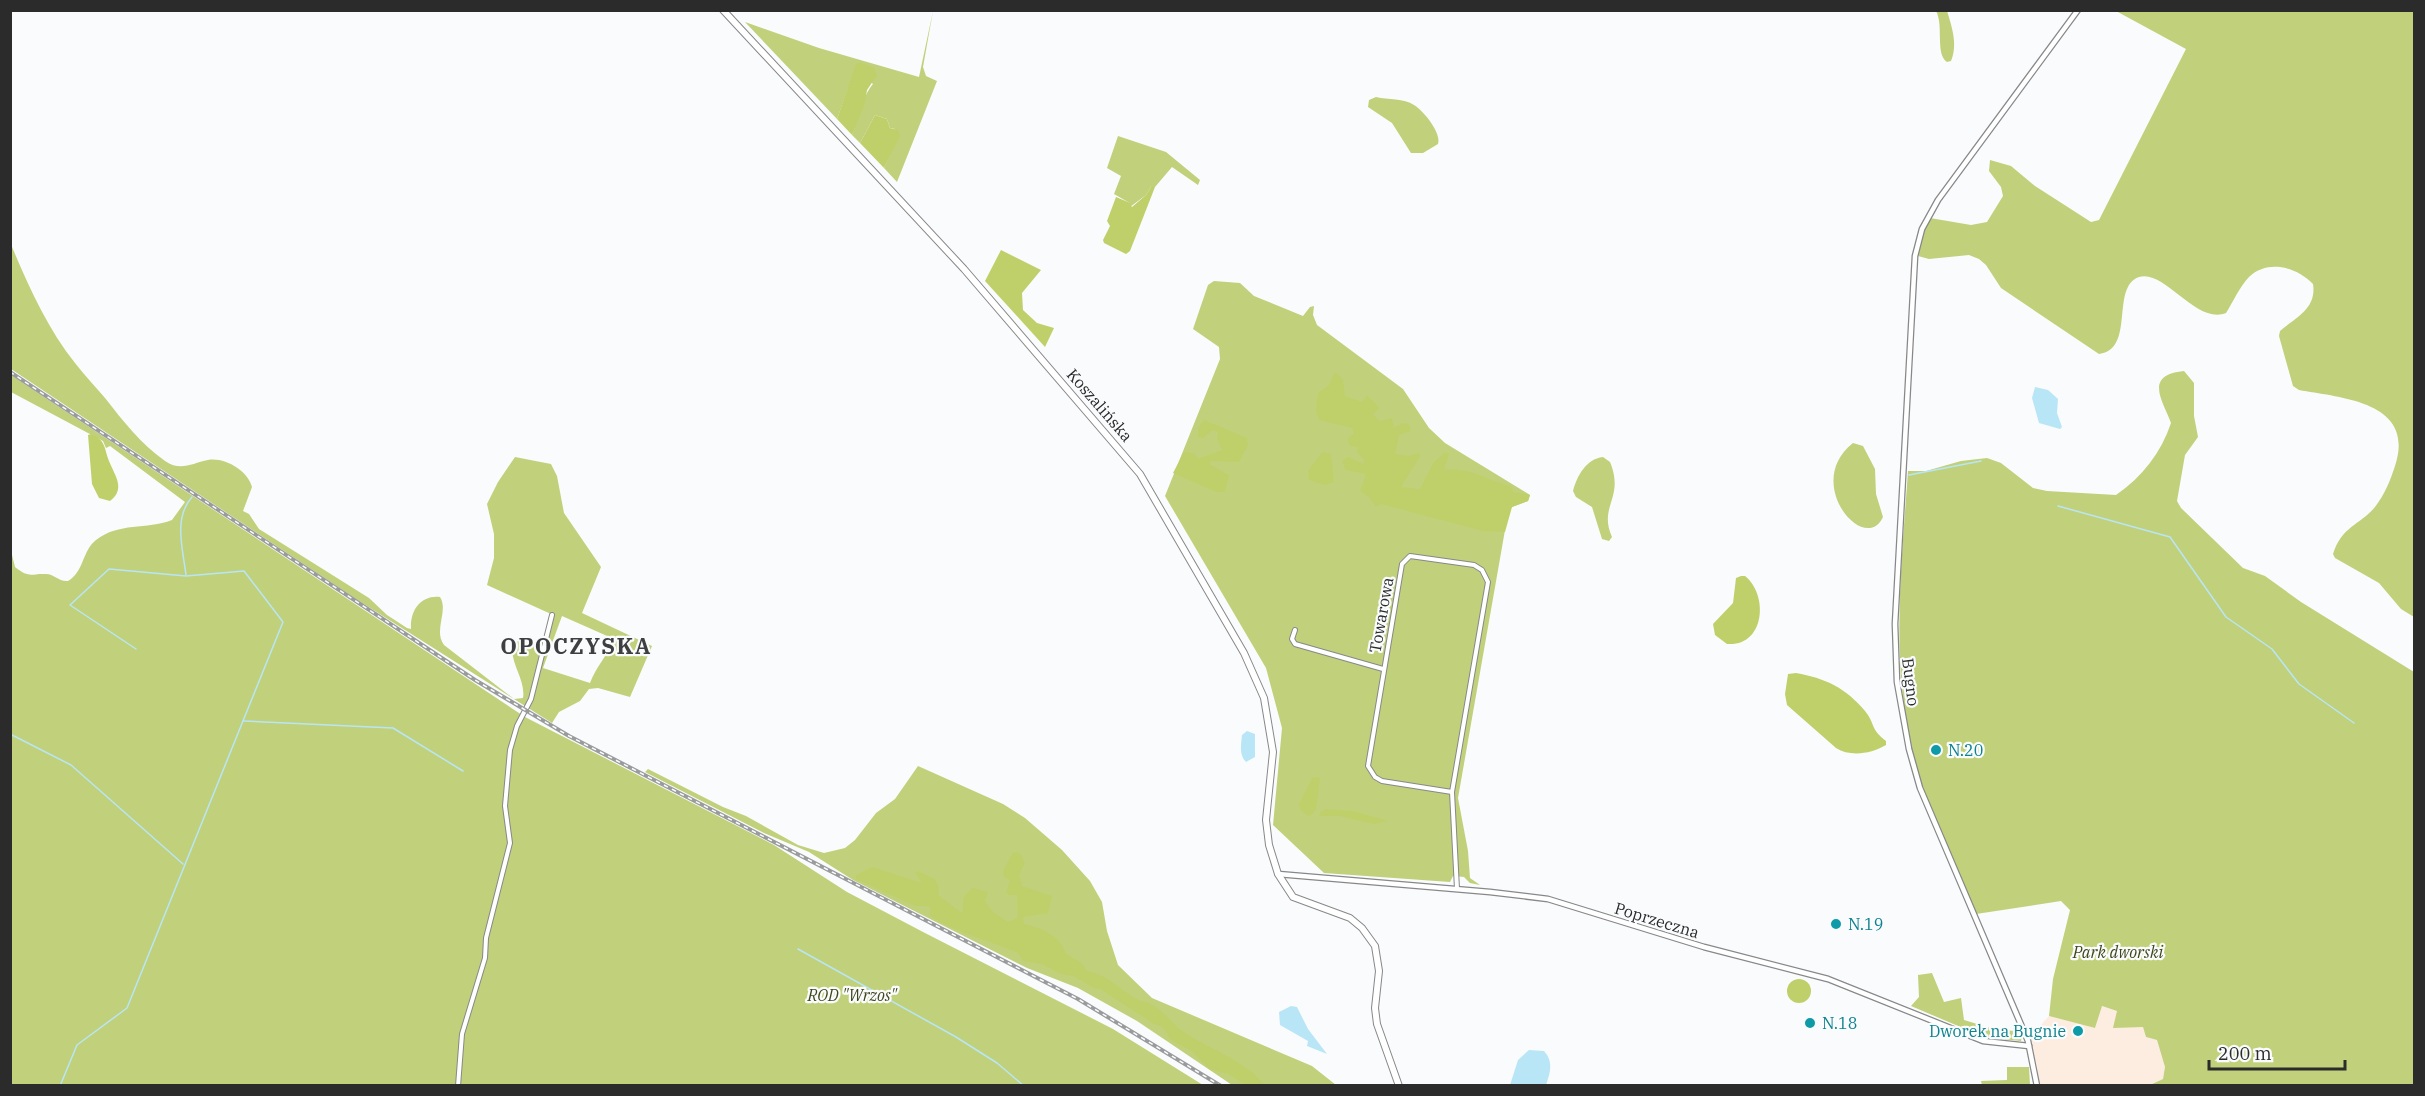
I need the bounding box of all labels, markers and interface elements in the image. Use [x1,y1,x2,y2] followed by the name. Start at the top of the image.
[1063,364,1137,446] street label: Koszalińska
[1364,575,1398,655] street label: Towarowa
[500,631,652,660] district label: OPOCZYSKA
[1898,657,1924,707] street label: Bugno
[1948,740,1983,760] place label: N.20
[1929,743,1943,757] marker: N.20
[1612,898,1702,942] street label: Poprzeczna
[1848,914,1883,934] place label: N.19
[1829,917,1843,931] marker: N.19
[2072,942,2163,962] park label: Park dworski
[806,985,898,1005] park label: ROD "Wrzos"
[1822,1013,1857,1033] place label: N.18
[1803,1016,1817,1030] marker: N.18
[1929,1021,2066,1041] place label: Dworek na Bugnie
[2071,1024,2085,1038] marker: Dworek na Bugnie
[2209,1033,2346,1071] scale bar
[2218,1042,2272,1065] text: 200 m

